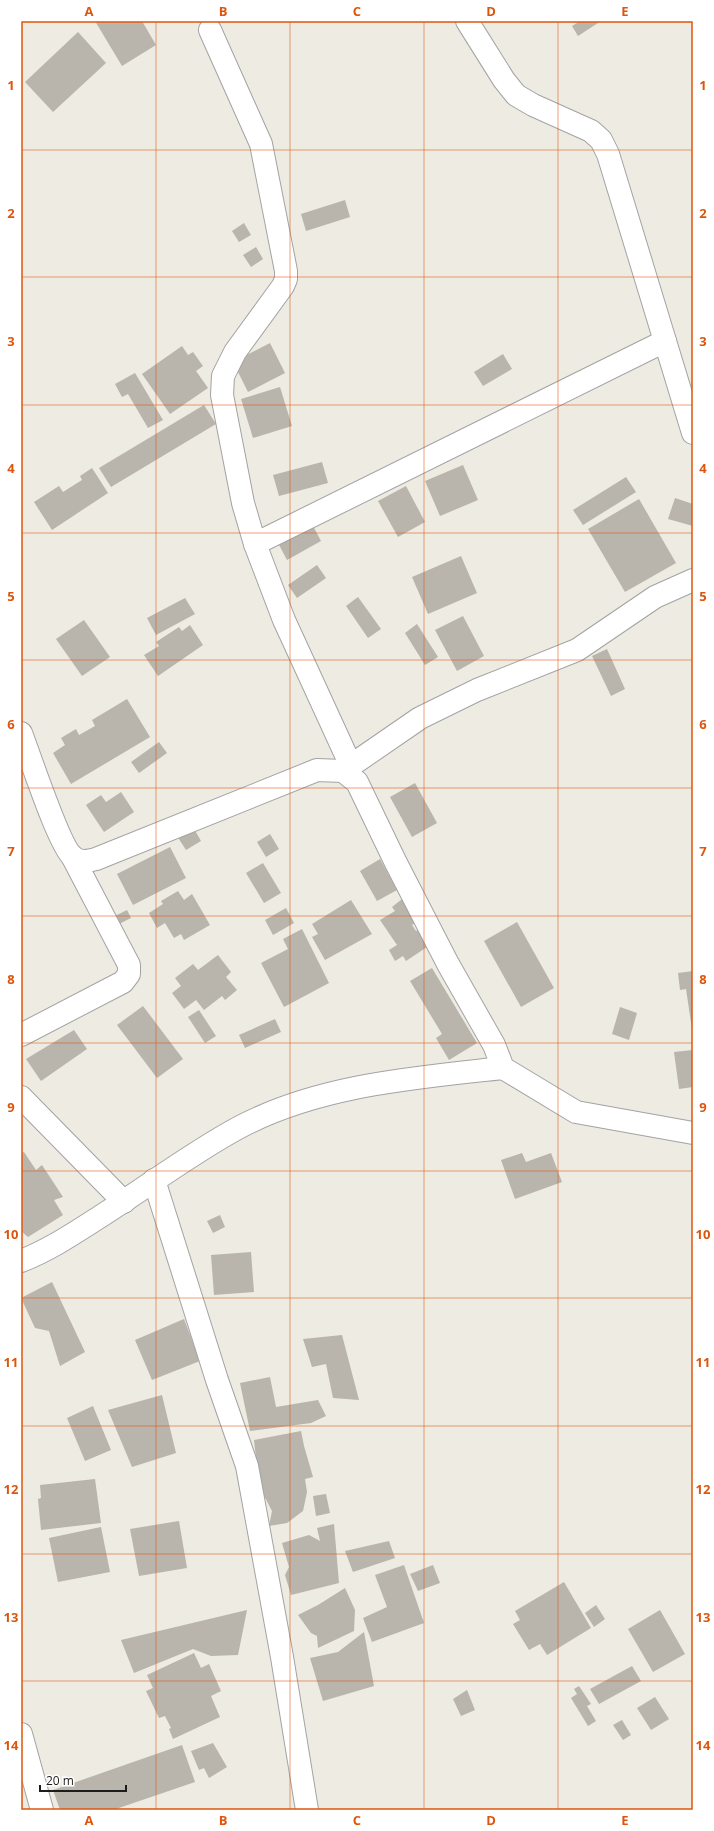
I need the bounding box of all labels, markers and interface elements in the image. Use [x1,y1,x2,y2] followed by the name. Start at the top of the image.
[85,2,94,20] text: A
[219,2,228,20] text: B
[353,2,361,20] text: C
[486,2,496,20] text: D
[621,2,629,20] text: E
[7,76,15,94] text: 1
[699,76,707,94] text: 1
[7,204,15,222] text: 2
[699,204,707,222] text: 2
[7,332,15,350] text: 3
[699,332,707,350] text: 3
[7,459,15,477] text: 4
[699,459,707,477] text: 4
[7,587,15,605] text: 5
[699,587,707,605] text: 5
[7,715,15,733] text: 6
[699,715,707,733] text: 6
[7,842,15,860] text: 7
[699,842,707,860] text: 7
[7,970,15,988] text: 8
[699,970,707,988] text: 8
[7,1098,15,1116] text: 9
[699,1098,707,1116] text: 9
[4,1225,18,1243] text: 10
[696,1225,710,1243] text: 10
[4,1353,18,1371] text: 11
[696,1353,710,1371] text: 11
[4,1480,19,1498] text: 12
[696,1480,711,1498] text: 12
[4,1608,18,1626] text: 13
[696,1608,710,1626] text: 13
[4,1736,19,1754] text: 14
[696,1736,711,1754] text: 14
[40,1767,126,1793] scale bar
[46,1772,74,1789] text: 20 m
[85,1811,94,1829] text: A
[219,1811,228,1829] text: B
[353,1811,361,1829] text: C
[486,1811,496,1829] text: D
[621,1811,629,1829] text: E

